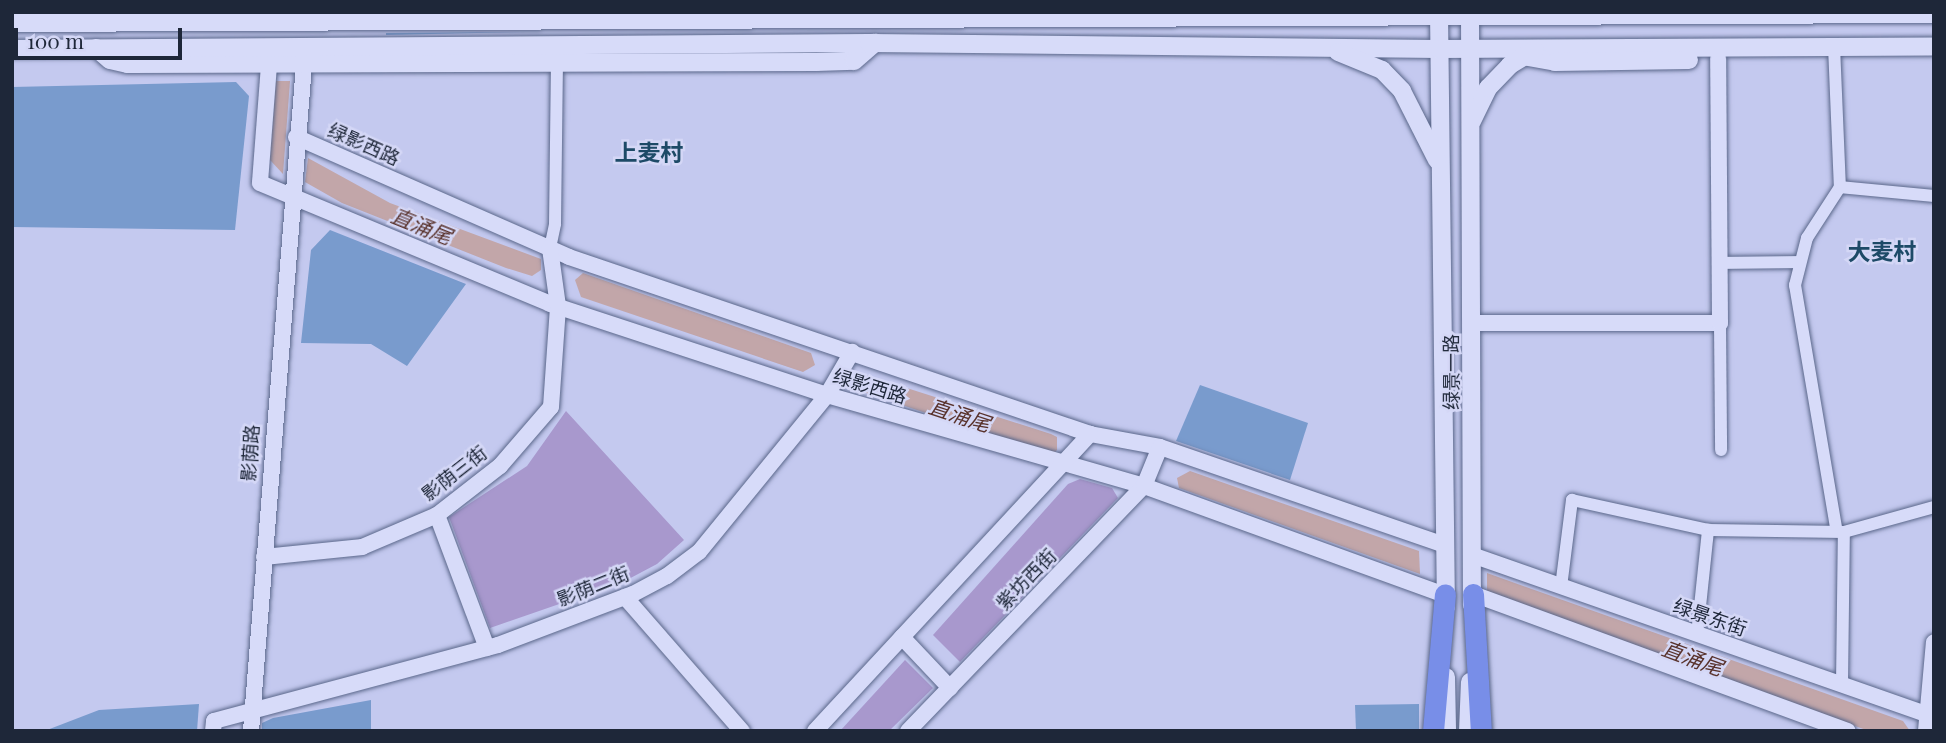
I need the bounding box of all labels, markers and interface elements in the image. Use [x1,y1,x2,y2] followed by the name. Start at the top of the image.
[18,14,186,58] scale bar
[27,26,84,54] text: 100 m
[325,118,403,170] street label: 绿影西路
[615,138,683,166] district label: 上麦村
[388,202,456,248] water label: 直涌尾
[1848,237,1916,265] district label: 大麦村
[1440,334,1462,410] street label: 绿景一路
[830,364,910,408] street label: 绿影西路
[926,392,994,436] water label: 直涌尾
[237,424,263,482] street label: 影荫路
[417,441,491,505] street label: 影荫三街
[991,544,1061,614] street label: 紫坊西街
[553,561,633,611] street label: 影荫二街
[1670,594,1750,640] street label: 绿景东街
[1659,634,1727,680] water label: 直涌尾

